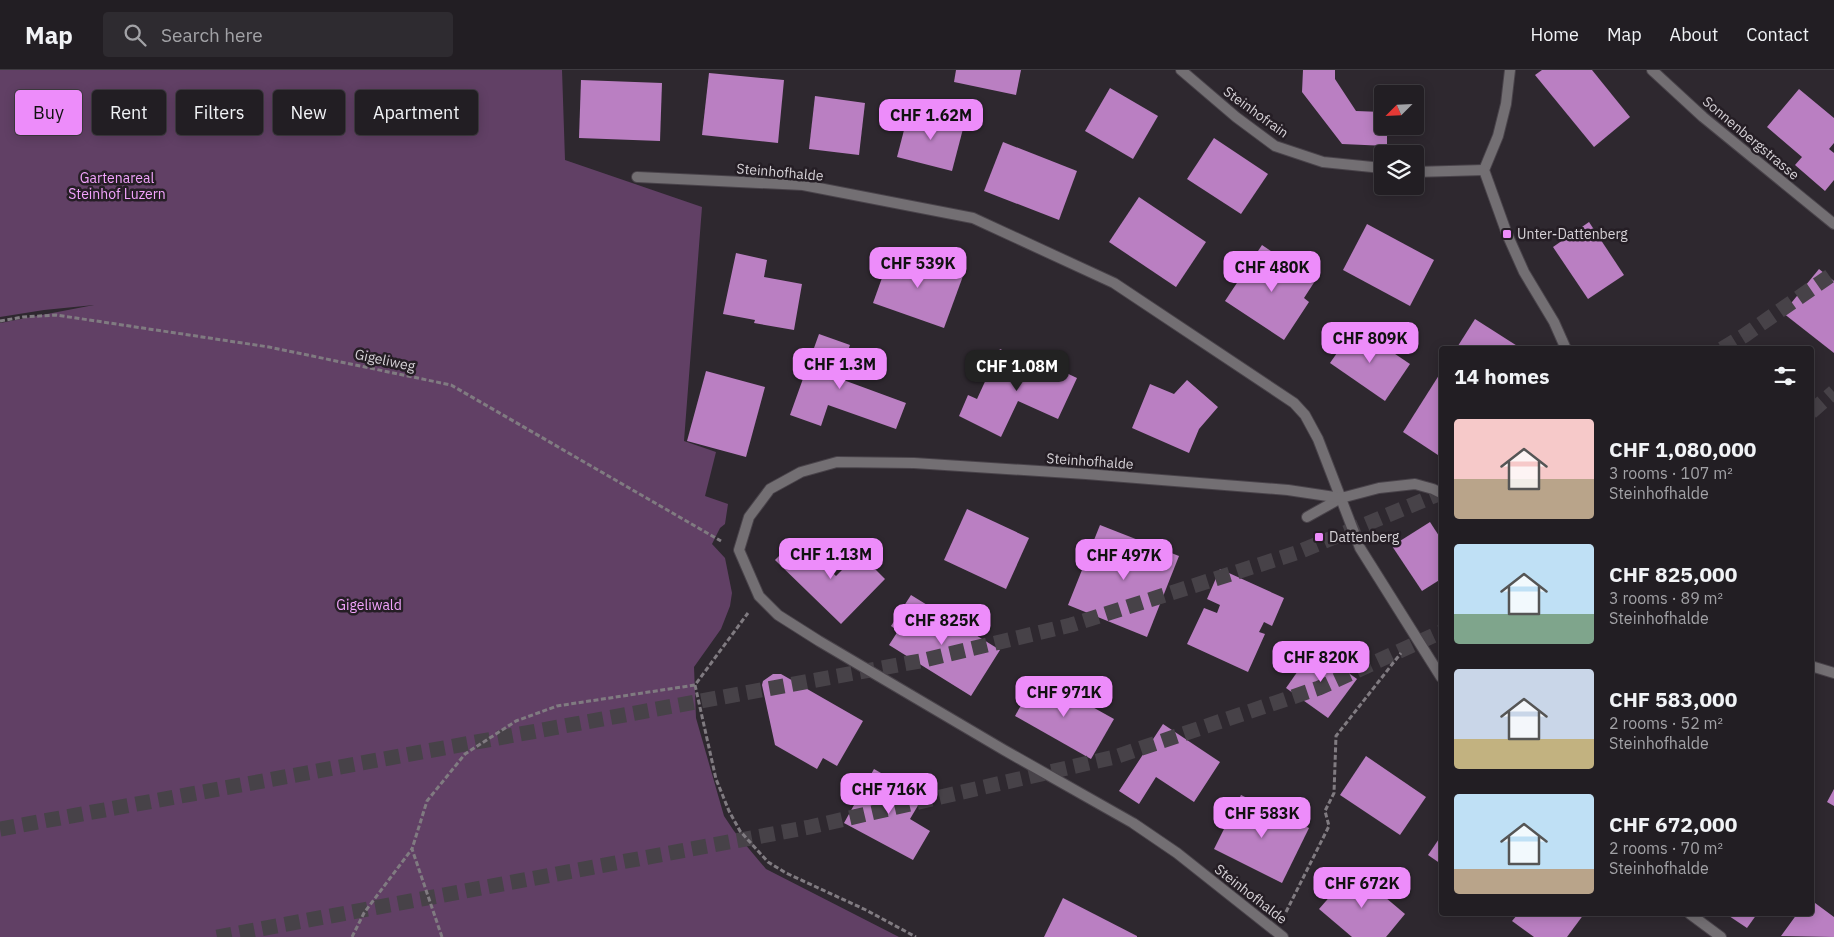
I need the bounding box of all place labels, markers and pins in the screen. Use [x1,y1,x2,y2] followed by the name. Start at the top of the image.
[874,98,988,141] pin: CHF 1.62M
[1517,225,1628,243] place label: Unter-Dattenberg
[1501,228,1513,240] marker: Unter-Dattenberg
[866,246,970,289] pin: CHF 539K
[1220,250,1324,293] pin: CHF 480K
[1318,322,1422,364] pin: CHF 809K
[788,348,892,390] pin: CHF 1.3M
[960,350,1074,392] pin: CHF 1.08M
[1329,528,1400,546] place label: Dattenberg
[1313,531,1325,543] marker: Dattenberg
[774,538,888,580] pin: CHF 1.13M
[1072,538,1176,581] pin: CHF 497K
[890,604,994,646] pin: CHF 825K
[1269,640,1373,683] pin: CHF 820K
[1012,676,1116,718] pin: CHF 971K
[837,772,941,815] pin: CHF 716K
[1210,796,1314,839] pin: CHF 583K
[1310,866,1414,909] pin: CHF 672K

